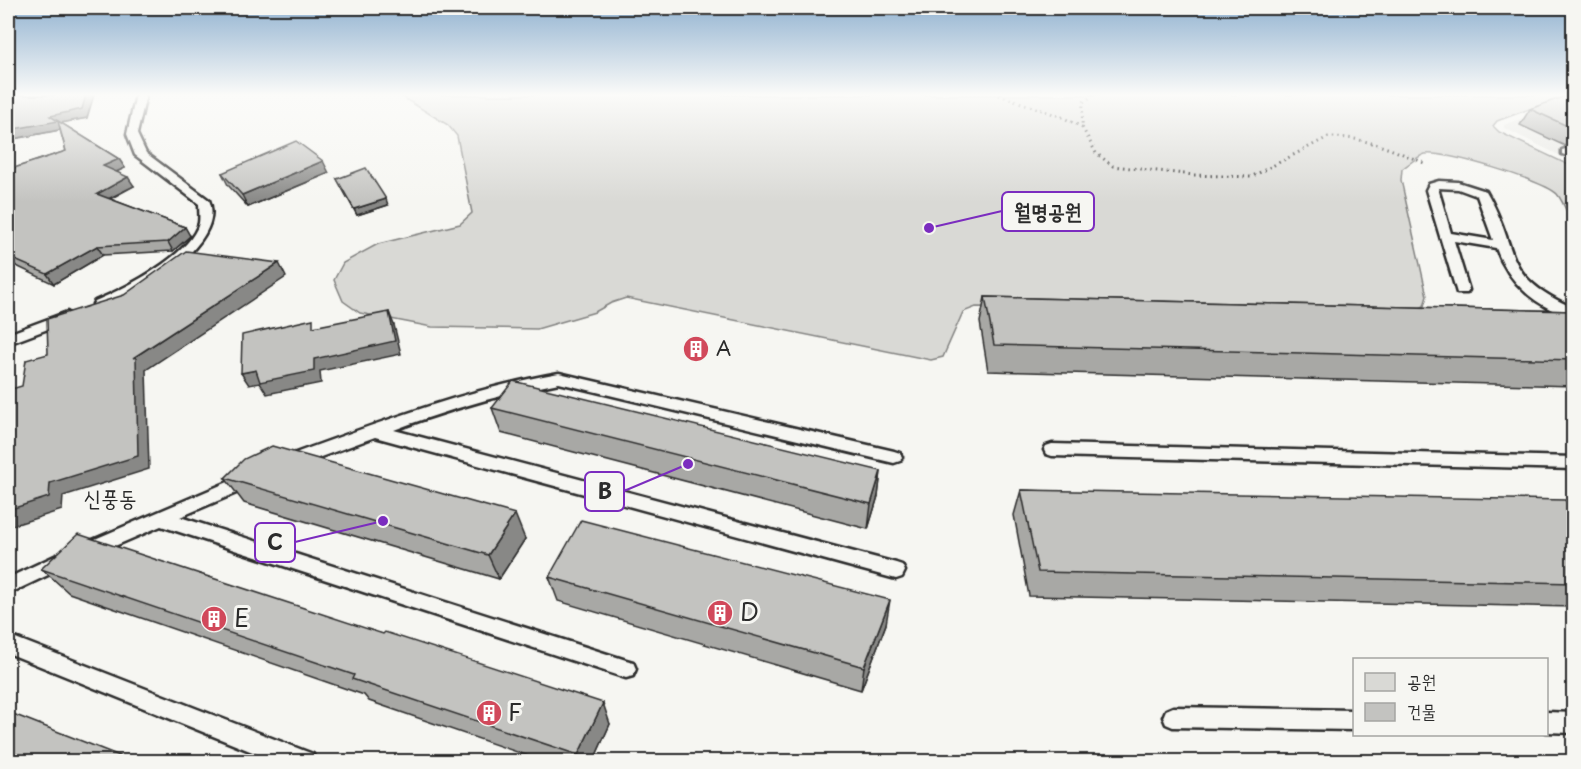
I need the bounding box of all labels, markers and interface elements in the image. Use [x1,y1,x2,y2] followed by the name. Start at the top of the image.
[1002,192,1094,231] callout: 월명공원
[1014,194,1082,226] text: 월명공원
[716,333,731,363] place label: A
[681,334,711,364] building icon: A
[585,472,624,511] callout: B
[598,474,612,506] text: B
[83,480,137,513] district label: 신풍동
[255,523,295,562] callout: C
[267,525,283,557] text: C
[740,593,759,629] place label: D
[705,598,735,628] building icon: D
[234,599,249,635] place label: E
[199,604,229,634] building icon: E
[1353,658,1548,736] legend
[1407,667,1436,694] text: 공원
[508,693,522,729] place label: F
[1407,697,1436,724] text: 건물
[474,698,504,728] building icon: F

